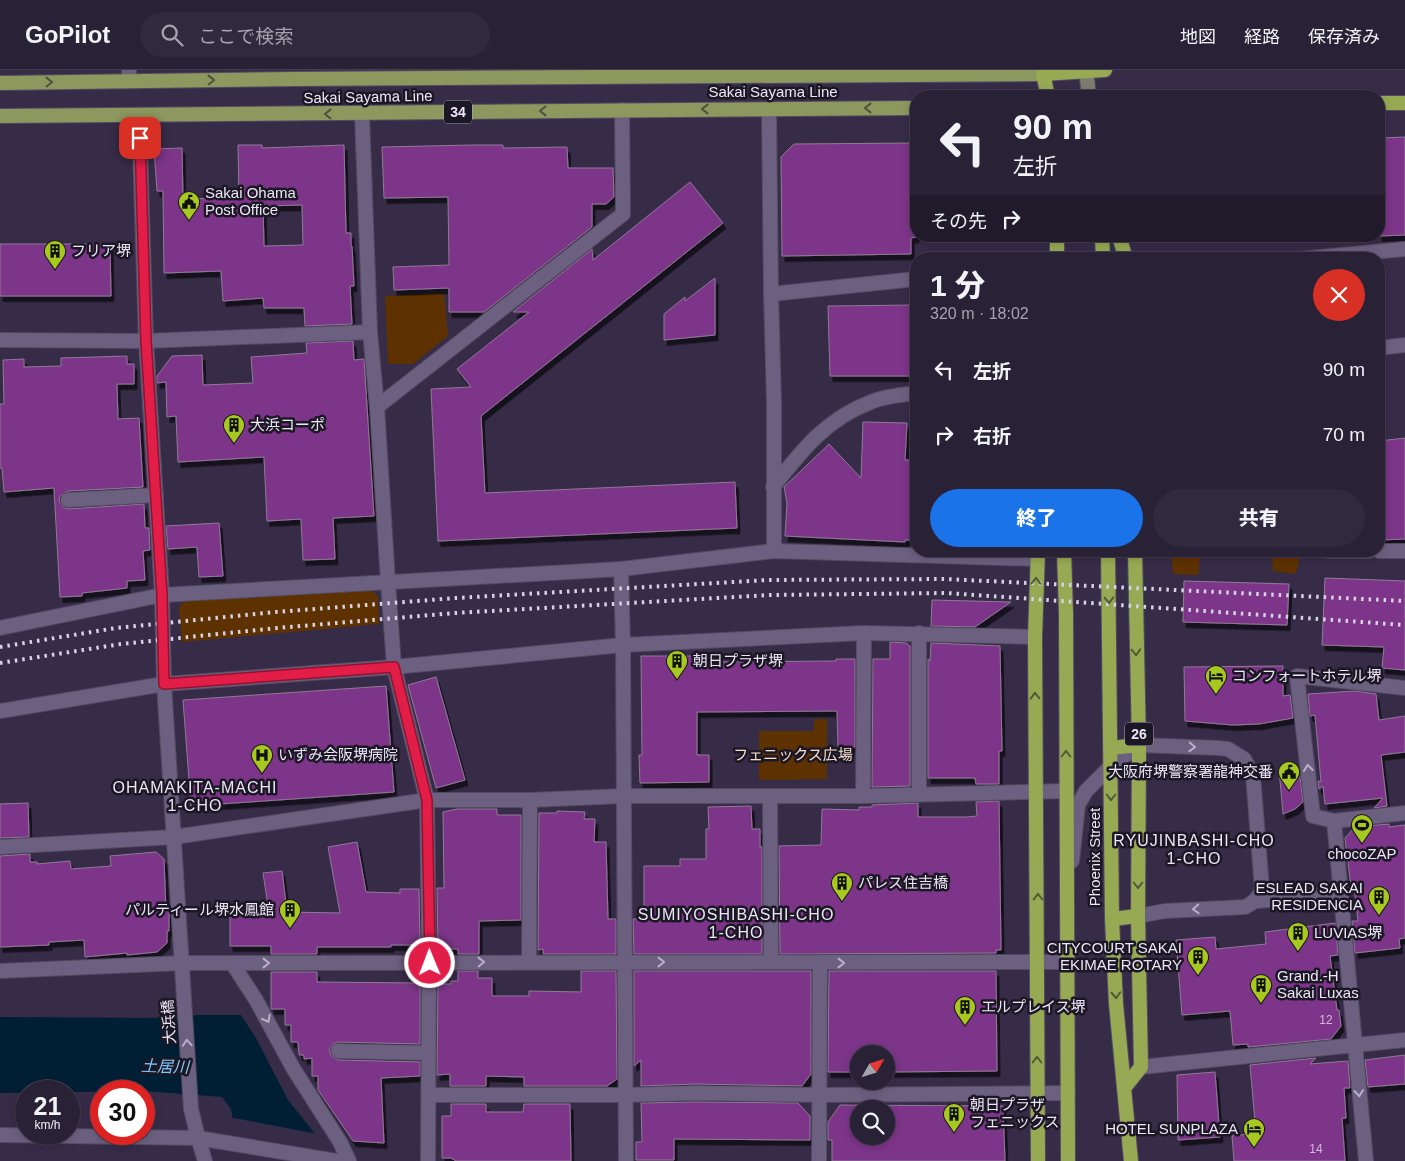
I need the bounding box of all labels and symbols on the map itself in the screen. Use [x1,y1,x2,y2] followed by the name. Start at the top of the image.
[208,75,215,85] one-way arrow
[45,77,53,87] one-way arrow
[708,83,838,100] street label: Sakai Sayama Line
[303,87,433,106] street label: Sakai Sayama Line
[444,101,472,124] road number: 34
[863,103,871,113] one-way arrow
[701,104,708,114] one-way arrow
[538,106,546,116] one-way arrow
[323,109,331,119] one-way arrow
[119,117,161,159] pin
[205,184,297,218] place label: Sakai Ohama Post Office
[177,190,201,221] public building icon: Sakai Ohama Post Office
[43,239,67,270] building icon: フリア堺
[71,242,131,259] place label: フリア堺
[222,413,246,444] building icon: 大浜コーポ
[250,416,325,433] place label: 大浜コーポ
[1031,577,1042,585] one-way arrow
[1104,596,1114,604] one-way arrow
[665,649,689,680] building icon: 朝日プラザ堺
[1131,649,1142,657] one-way arrow
[693,652,783,669] place label: 朝日プラザ堺
[1204,664,1228,695] hotel icon: コンフォートホテル堺
[1232,667,1382,684] place label: コンフォートホテル堺
[1030,692,1041,700] one-way arrow
[1125,722,1153,746] road number: 26
[1188,741,1196,752] one-way arrow
[250,743,274,774] hospital icon: いずみ会阪堺病院
[278,746,398,763] place label: いずみ会阪堺病院
[733,746,853,763] park label: フェニックス広場
[1061,750,1071,758] one-way arrow
[1277,760,1301,791] public building icon: 大阪府堺警察署龍神交番
[1108,763,1273,780] place label: 大阪府堺警察署龍神交番
[1303,764,1314,772] one-way arrow
[113,779,277,814] district label: OHAMAKITA-MACHI 1-CHO
[1106,794,1116,802] one-way arrow
[1086,807,1103,906] street label: Phoenix Street
[1350,813,1374,844] sports icon: chocoZAP
[1113,832,1275,867] district label: RYUJINBASHI-CHO 1-CHO
[1327,845,1397,862] place label: chocoZAP
[830,871,854,902] building icon: パレス住吉橋
[858,874,948,891] place label: パレス住吉橋
[1255,879,1363,913] place label: ESLEAD SAKAI RESIDENCIA
[1133,882,1143,889] one-way arrow
[1367,885,1391,916] building icon: ESLEAD SAKAI RESIDENCIA
[1033,893,1043,901] one-way arrow
[278,898,302,929] building icon: パルティール堺水鳳館
[125,901,274,918] place label: パルティール堺水鳳館
[1192,904,1200,915] one-way arrow
[638,906,834,941] district label: SUMIYOSHIBASHI-CHO 1-CHO
[1286,921,1310,952] building icon: LUVIAS堺
[1314,924,1382,941] place label: LUVIAS堺
[403,936,455,988] position arrow
[1047,939,1182,973] place label: CITYCOURT SAKAI EKIMAE ROTARY
[1186,945,1210,976] building icon: CITYCOURT SAKAI EKIMAE ROTARY
[478,957,485,967] one-way arrow
[658,957,665,967] one-way arrow
[262,958,270,968] one-way arrow
[837,958,845,968] one-way arrow
[1277,967,1359,1001] place label: Grand.-H Sakai Luxas
[1249,973,1273,1004] building icon: Grand.-H Sakai Luxas
[1110,991,1121,999] one-way arrow
[953,995,977,1026] building icon: エルプレイス堺
[981,998,1086,1015] place label: エルプレイス堺
[158,999,179,1045] street label: 大浜橋
[1319,1013,1333,1027] house number: 12
[261,1014,271,1023] one-way arrow
[182,1039,193,1047] one-way arrow
[850,1045,895,1090] north arrow
[1032,1056,1042,1064] one-way arrow
[141,1057,191,1076] water label: 土居川
[90,1080,155,1145] speed limit sign: 30
[1353,1090,1364,1098] one-way arrow
[970,1096,1060,1130] place label: 朝日プラザ フェニックス
[942,1102,966,1133] building icon: 朝日プラザ フェニックス
[1242,1117,1266,1148] hotel icon: HOTEL SUNPLAZA
[1105,1120,1238,1137] place label: HOTEL SUNPLAZA
[1309,1142,1323,1156] house number: 14

